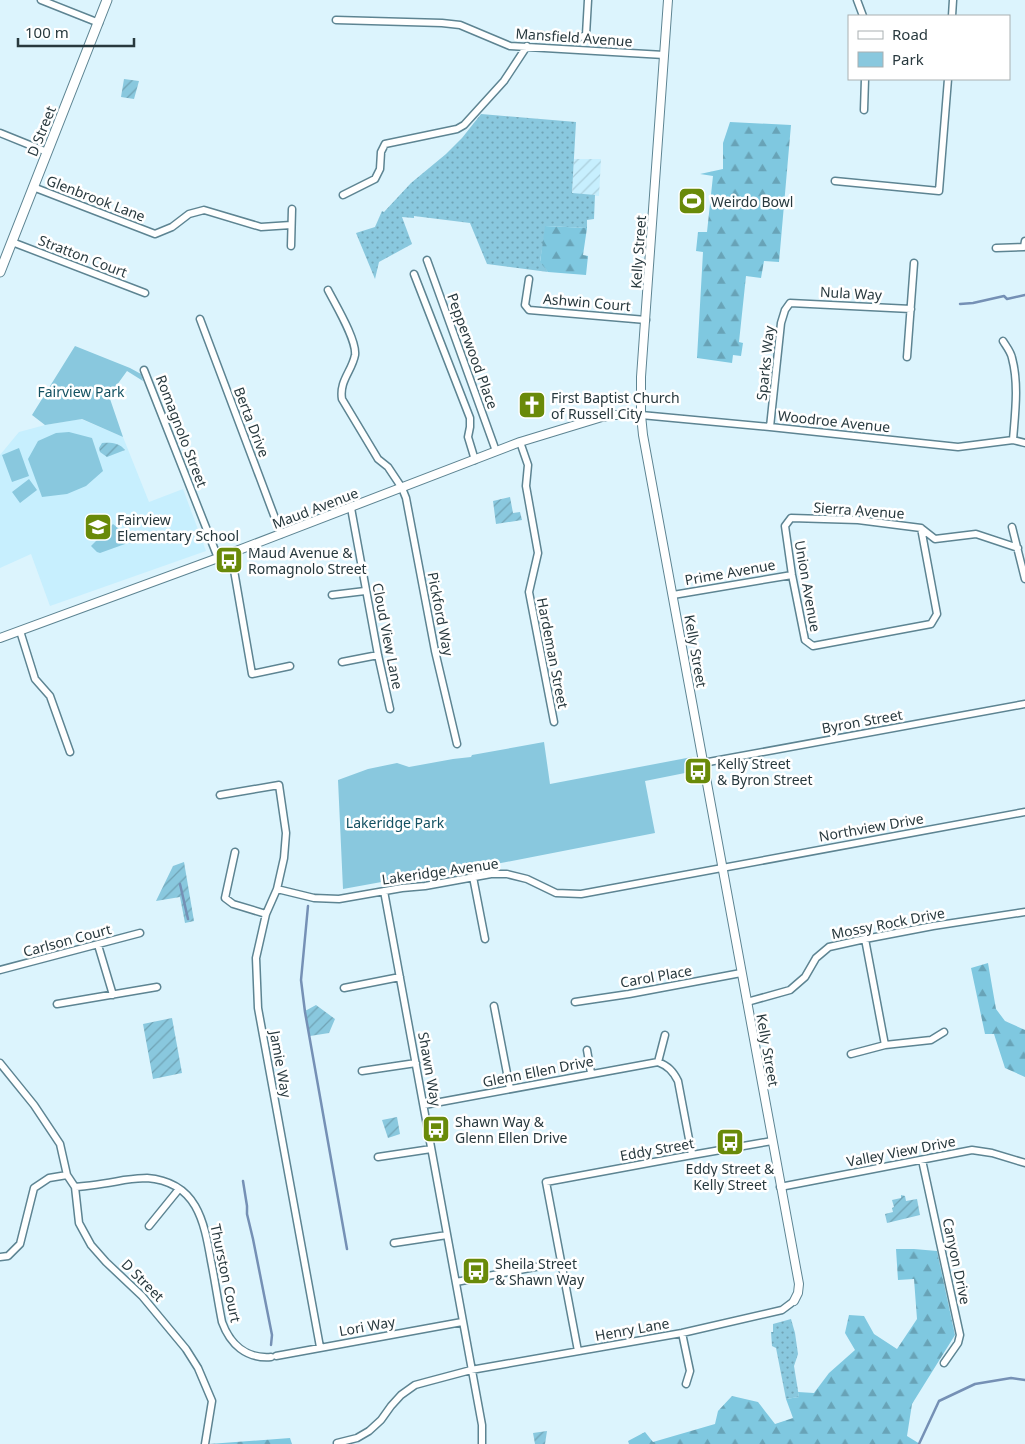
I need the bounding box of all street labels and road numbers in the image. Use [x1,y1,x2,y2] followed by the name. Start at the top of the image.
[515,23,633,51] street label: Mansfield Avenue
[22,103,60,159] street label: D Street
[44,170,148,226] street label: Glenbrook Lane
[626,215,650,289] street label: Kelly Street
[36,230,130,282] street label: Stratton Court
[819,282,883,304] street label: Nula Way
[542,289,632,315] street label: Ashwin Court
[443,290,503,412] street label: Pepperwood Place
[752,324,778,402] street label: Sparks Way
[152,372,212,490] street label: Romagnolo Street
[230,384,274,460] street label: Berta Drive
[777,406,891,436] street label: Woodroe Avenue
[269,483,361,533] street label: Maud Avenue
[813,497,905,523] street label: Sierra Avenue
[791,539,825,633] street label: Union Avenue
[683,555,777,589] street label: Prime Avenue
[424,570,459,658] street label: Pickford Way
[368,581,408,691] street label: Cloud View Lane
[533,596,573,710] street label: Hardeman Street
[680,613,712,689] street label: Kelly Street
[820,705,904,737] street label: Byron Street
[817,808,925,846] street label: Northview Drive
[380,853,500,889] street label: Lakeridge Avenue
[830,903,946,943] street label: Mossy Rock Drive
[21,919,113,961] street label: Carlson Court
[619,960,693,992] street label: Carol Place
[752,1012,784,1088] street label: Kelly Street
[265,1027,296,1100] street label: Jamie Way
[414,1030,446,1109] street label: Shawn Way
[481,1051,595,1091] street label: Glenn Ellen Drive
[845,1131,957,1171] street label: Valley View Drive
[618,1133,696,1165] street label: Eddy Street
[939,1216,975,1306] street label: Canyon Drive
[206,1222,246,1324] street label: Thurston Court
[118,1255,168,1305] street label: D Street
[337,1312,397,1340] street label: Lori Way
[593,1313,671,1345] street label: Henry Lane

